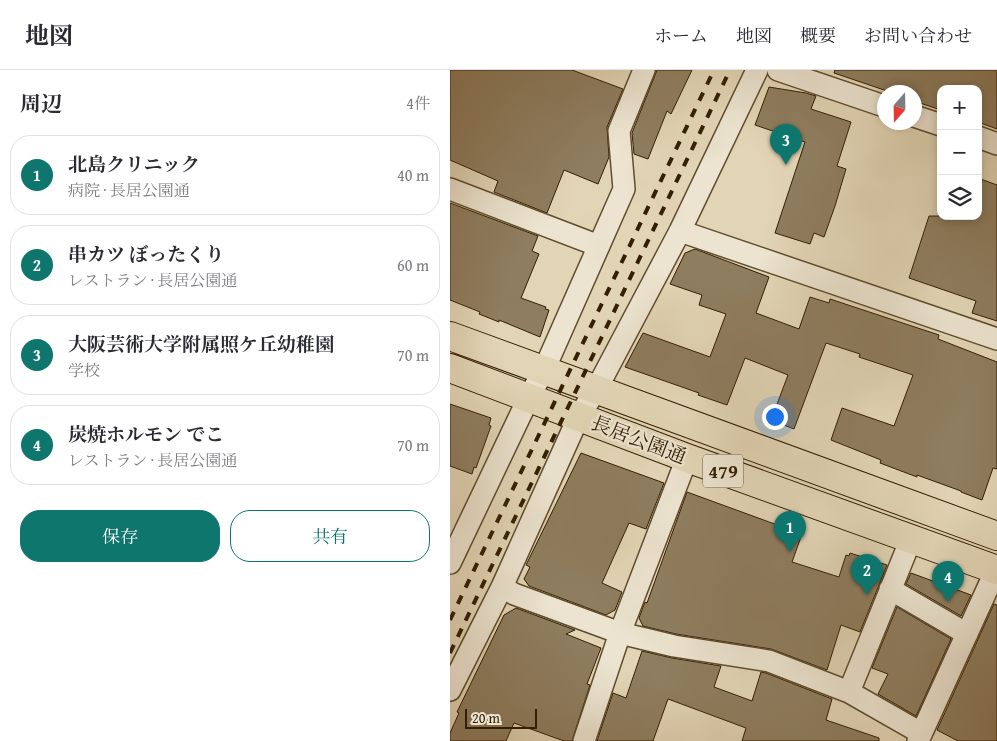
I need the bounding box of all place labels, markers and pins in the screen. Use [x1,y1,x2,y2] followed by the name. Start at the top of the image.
[770,124,802,165] pin: 3
[774,511,806,552] pin: 1
[851,554,883,595] pin: 2
[932,561,964,602] pin: 4

